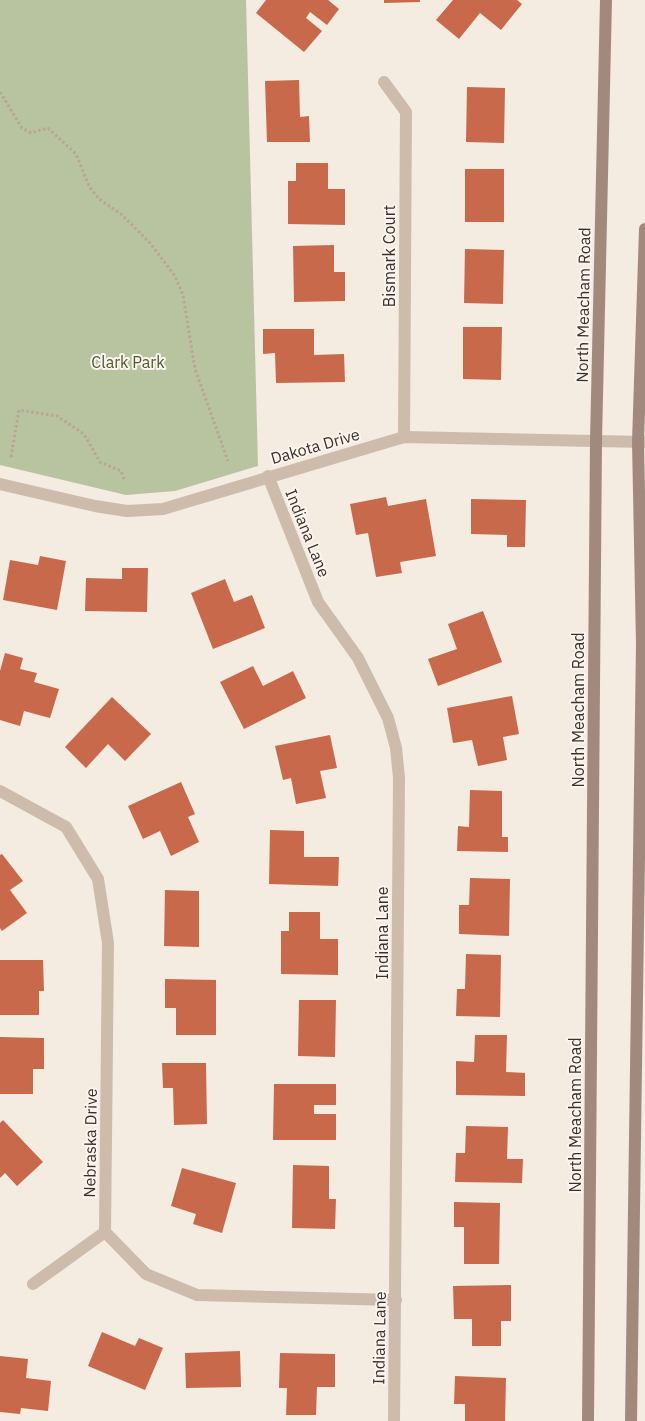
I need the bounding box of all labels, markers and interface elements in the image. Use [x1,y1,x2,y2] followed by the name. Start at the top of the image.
[379,205,399,307] street label: Bismark Court
[572,227,594,383] street label: North Meacham Road
[91,352,165,372] park label: Clark Park
[268,424,362,468] street label: Dakota Drive
[281,486,335,580] street label: Indiana Lane
[568,632,588,788] street label: North Meacham Road
[372,886,392,980] street label: Indiana Lane
[565,1037,585,1193] street label: North Meacham Road
[79,1088,101,1198] street label: Nebraska Drive
[368,1291,390,1385] street label: Indiana Lane

